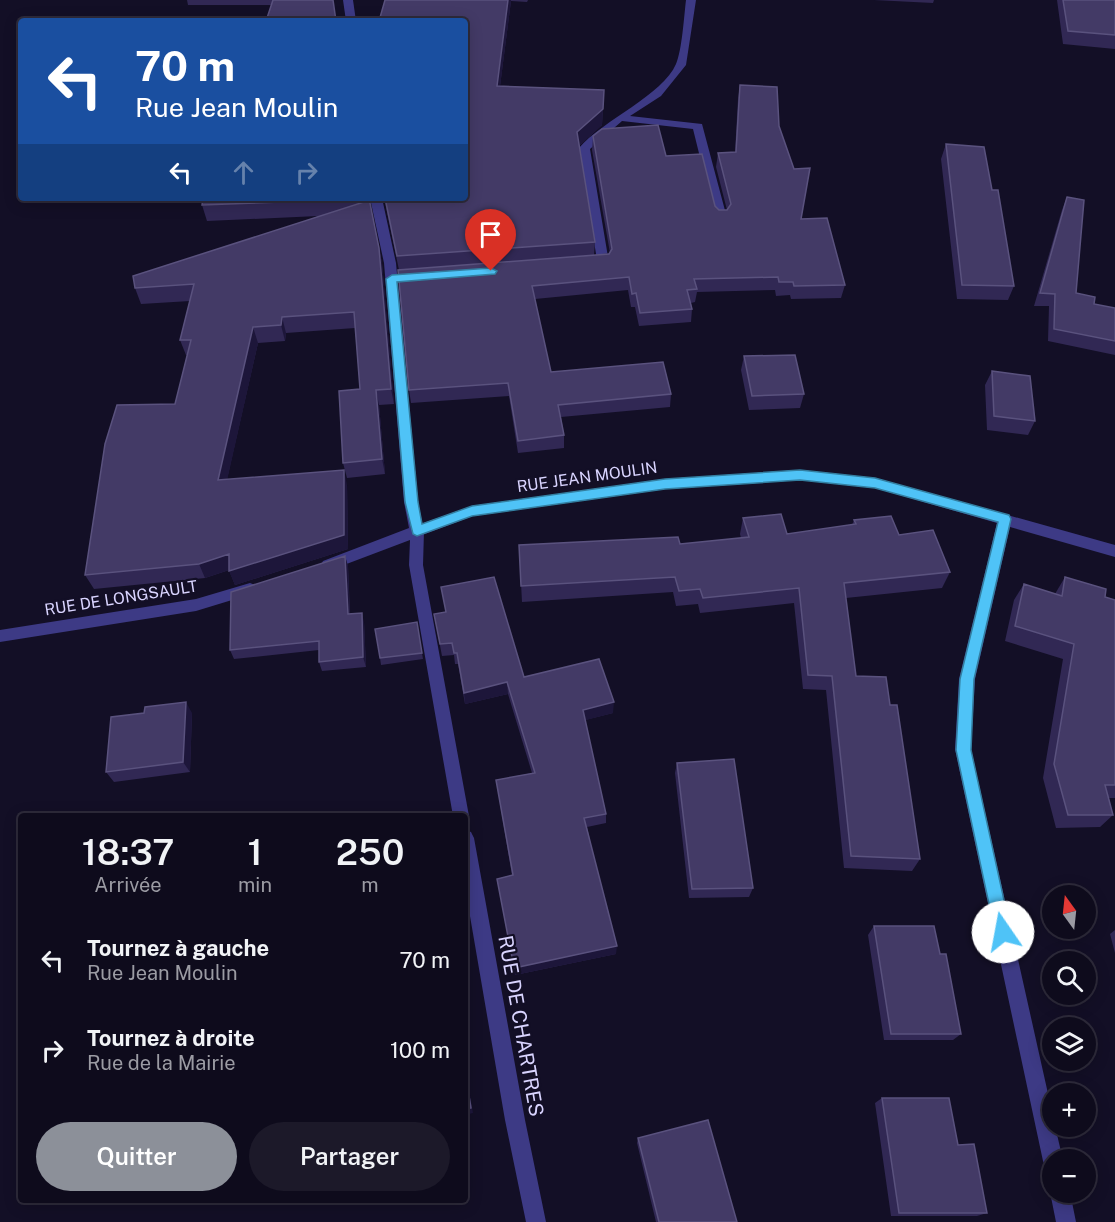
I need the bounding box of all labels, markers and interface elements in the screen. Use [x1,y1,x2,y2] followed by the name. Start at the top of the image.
[135,41,235,90] text: 70 m
[36,42,114,120] icon: left
[135,91,338,123] text: Rue Jean Moulin
[164,156,197,189] icon: left
[227,156,260,189] icon: ahead
[290,156,323,189] icon: right
[465,209,516,271] pin
[474,218,507,251] icon: arrive
[516,458,658,496] street label: RUE JEAN MOULIN
[43,576,199,619] street label: RUE DE LONGSAULT
[82,831,174,873] text: 18:37
[247,831,263,873] text: 1
[336,831,404,873] text: 250
[94,873,162,897] text: Arrivée
[238,873,272,897] text: min
[361,873,379,897] text: m
[1042,885,1096,939] north arrow
[1042,885,1096,1203] map controls
[971,900,1035,964] position arrow
[493,934,549,1118] street label: RUE DE CHARTRES
[87,935,269,961] text: Tournez à gauche
[36,944,69,977] icon: left
[399,947,450,973] text: 70 m
[1042,951,1096,1005] button: search
[87,961,238,985] text: Rue Jean Moulin
[1042,1017,1096,1071] button: layers
[87,1025,255,1051] text: Tournez à droite
[36,1034,69,1067] icon: right
[390,1037,450,1063] text: 100 m
[87,1051,236,1075] text: Rue de la Mairie
[1042,1083,1096,1137] button: +
[36,1122,237,1191] button: Quitter
[249,1122,450,1191] button: Partager
[1042,1149,1096,1203] button: −

